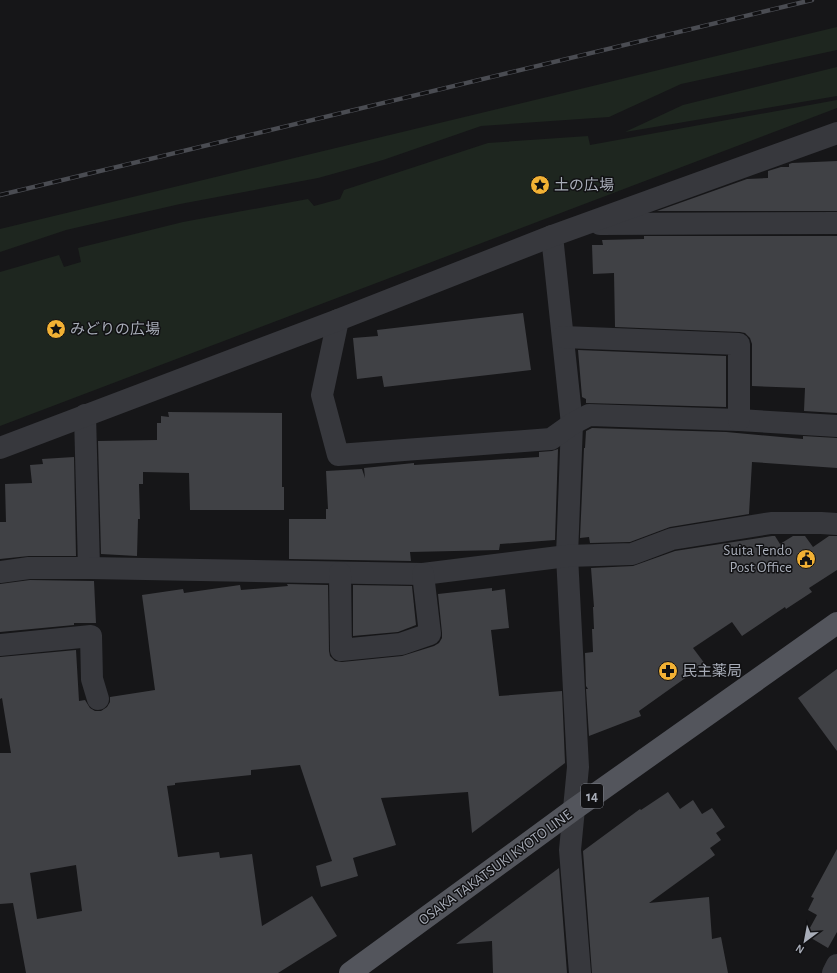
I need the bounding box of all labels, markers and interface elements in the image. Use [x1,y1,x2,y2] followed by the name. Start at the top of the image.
[529,174,551,196] place icon: 土の広場
[554,177,614,193] place label: 土の広場
[45,318,67,340] place icon: みどりの広場
[70,321,160,337] place label: みどりの広場
[723,543,792,575] place label: Suita Tendo Post Office
[795,548,817,570] public building icon: Suita Tendo Post Office
[657,660,679,682] pharmacy icon: 民主薬局
[682,663,742,679] place label: 民主薬局
[581,784,603,808] road number: 14
[416,807,575,928] street label: OSAKA TAKATSUKI KYOTO LINE
[785,921,825,961] north arrow
[794,942,806,956] text: N

